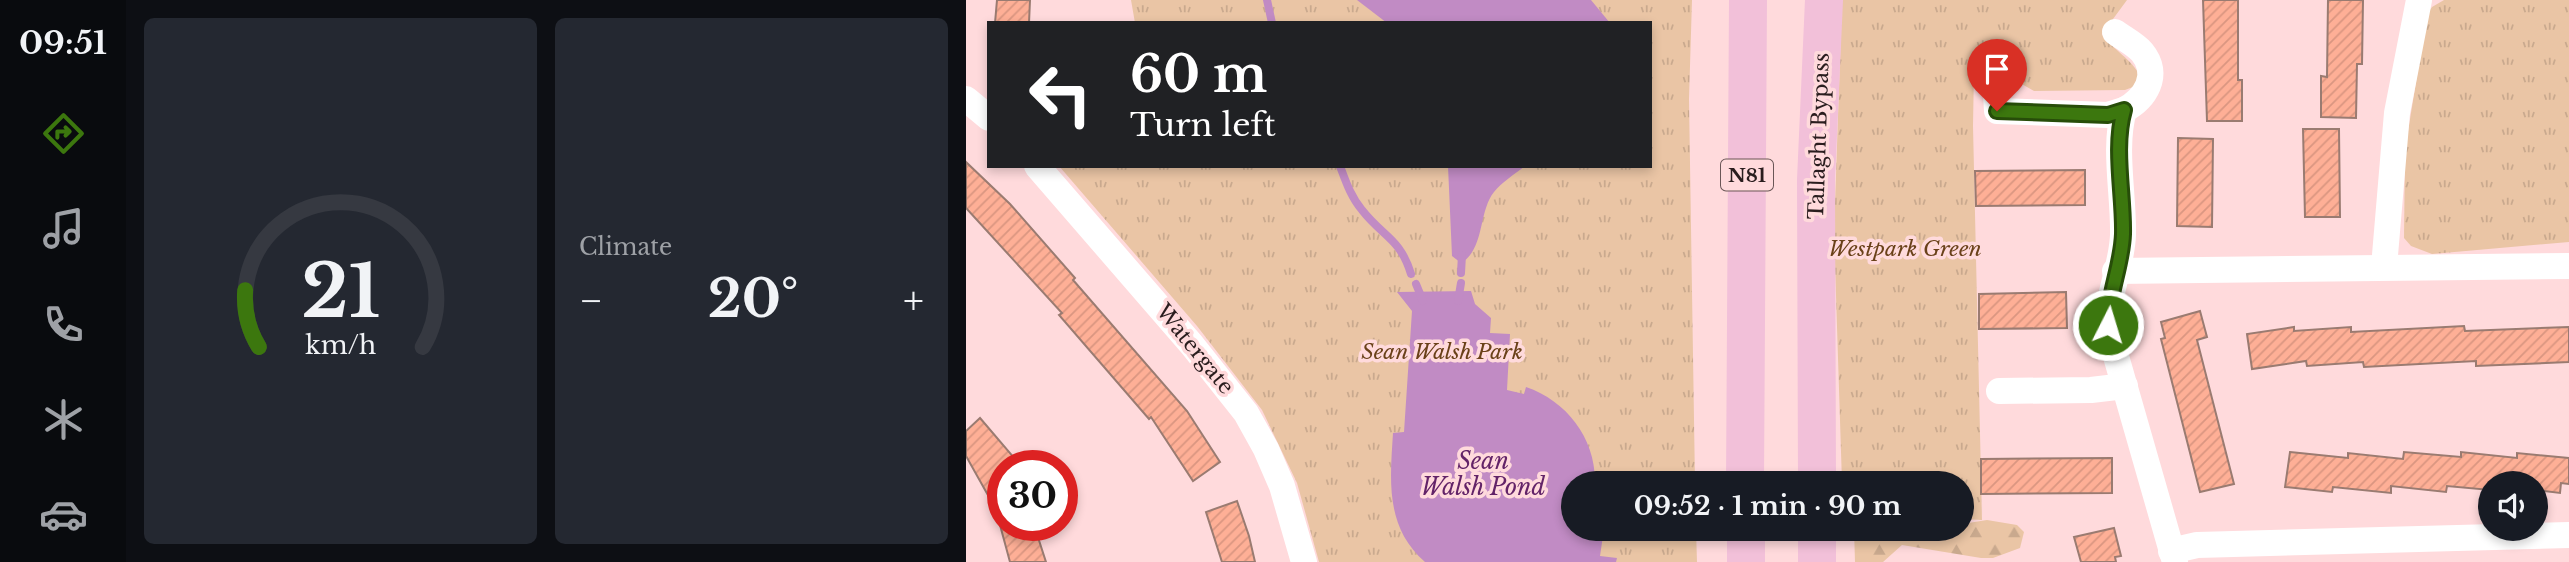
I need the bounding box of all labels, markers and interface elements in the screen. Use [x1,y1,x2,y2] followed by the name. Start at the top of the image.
[19,23,107,63] text: 09:51
[1967,39,2027,111] pin
[1130,44,1267,105] text: 60 m
[1015,49,1106,140] icon: left
[1978,50,2016,88] icon: arrive
[1803,52,1835,220] street label: Tallaght Bypass
[1130,105,1276,145] text: Turn left
[39,109,88,158] icon: directions
[1721,160,1773,190] road number: N81
[39,204,88,253] icon: music
[579,233,672,261] text: Climate
[1828,236,1982,262] park label: Westpark Green
[301,246,380,337] text: 21
[708,267,798,331] text: 20°
[579,277,603,324] text: −
[903,277,924,324] text: +
[2071,288,2145,362] position arrow
[1150,298,1239,399] street label: Watergate
[39,300,88,349] icon: phone
[305,330,376,361] text: km/h
[1361,339,1523,365] park label: Sean Walsh Park
[39,395,88,444] icon: climate
[1421,447,1545,501] water label: Sean Walsh Pond
[987,450,1078,541] speed limit sign: 30
[2478,471,2548,541] map controls
[2478,471,2548,541] button: sound
[39,490,88,539] icon: car
[1634,490,1901,522] text: 09:52 · 1 min · 90 m

